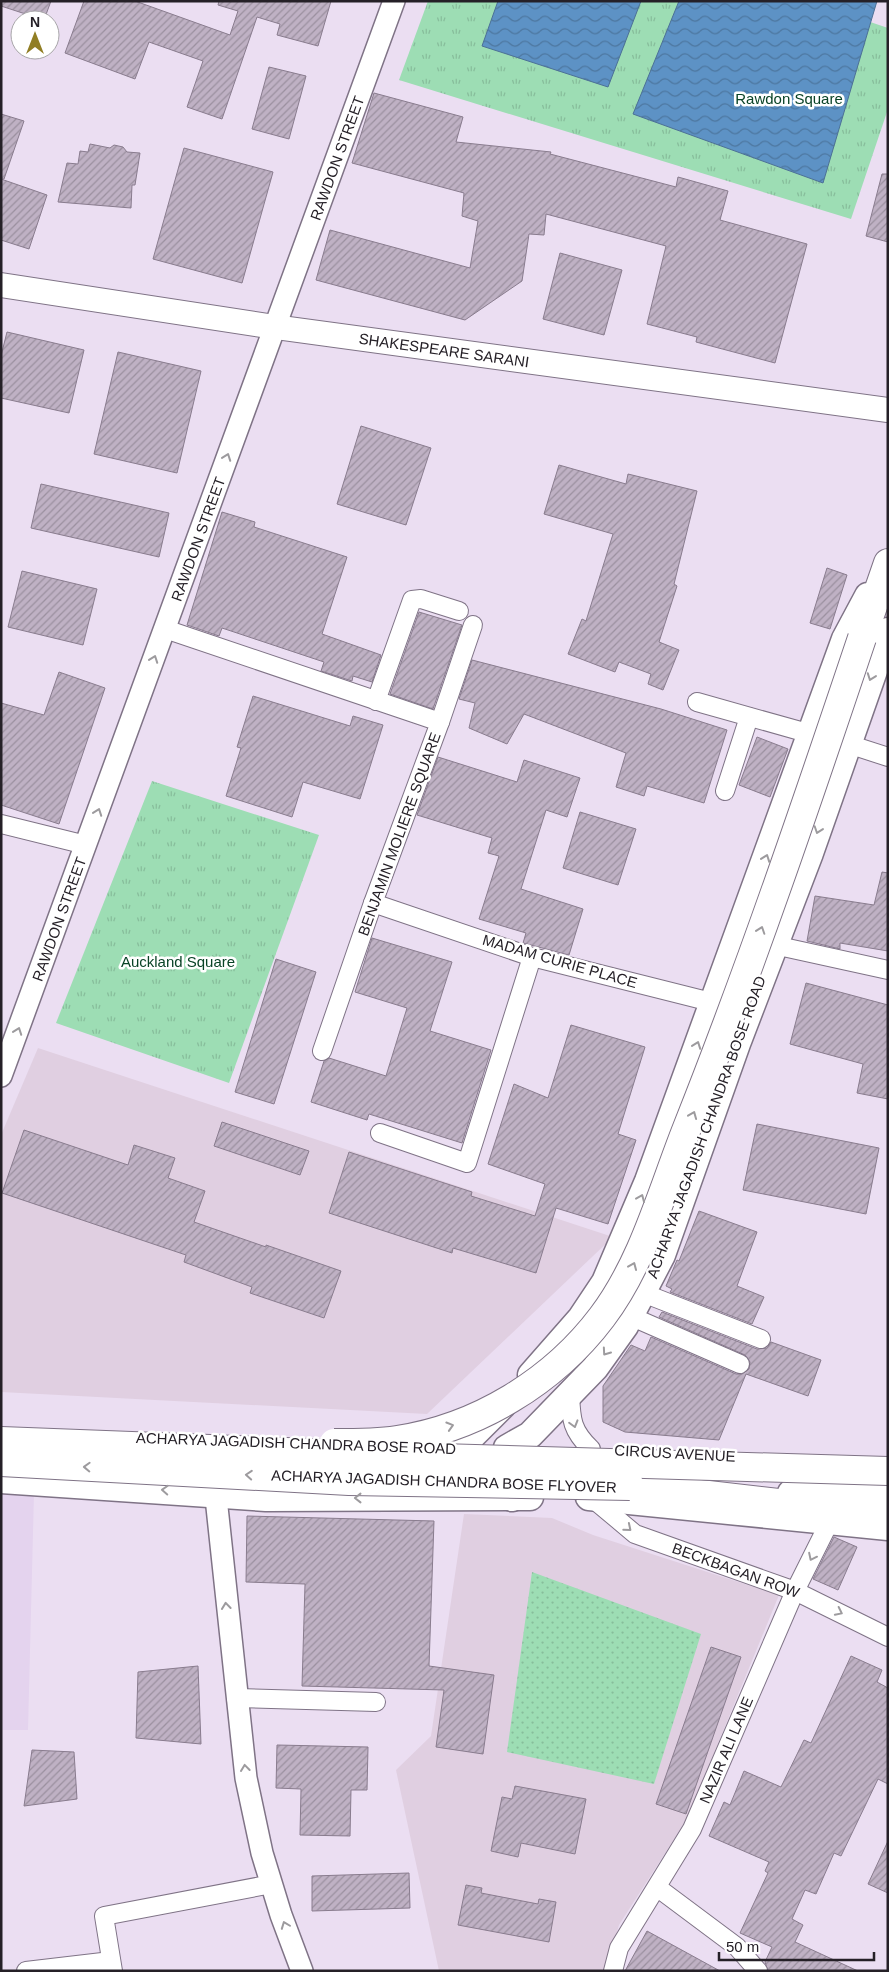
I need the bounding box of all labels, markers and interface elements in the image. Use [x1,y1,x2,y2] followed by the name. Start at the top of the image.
[10,10,60,60] north arrow
[30,14,40,30] text: N
[735,90,843,107] park label: Rawdon Square
[307,93,367,223] street label: RAWDON STREET
[358,330,530,370] street label: SHAKESPEARE SARANI
[221,454,231,462] one-way arrow
[168,474,228,604] street label: RAWDON STREET
[148,656,158,664] one-way arrow
[867,672,877,680] one-way arrow
[354,730,444,938] street label: BENJAMIN MOLIERE SQUARE
[92,808,102,817] one-way arrow
[814,825,824,834] one-way arrow
[29,854,89,984] street label: RAWDON STREET
[760,854,770,863] one-way arrow
[755,926,765,934] one-way arrow
[481,931,639,991] street label: MADAM CURIE PLACE
[121,953,235,970] park label: Auckland Square
[643,973,769,1280] street label: ACHARYA JAGADISH CHANDRA BOSE ROAD
[12,1027,22,1035] one-way arrow
[691,1041,701,1050] one-way arrow
[686,1111,697,1120] one-way arrow
[635,1194,646,1203] one-way arrow
[626,1262,637,1271] one-way arrow
[603,1346,612,1356] one-way arrow
[568,1420,579,1429] one-way arrow
[445,1422,453,1432] one-way arrow
[136,1429,457,1457] street label: ACHARYA JAGADISH CHANDRA BOSE ROAD
[614,1441,736,1465] street label: CIRCUS AVENUE
[83,1462,91,1473] one-way arrow
[271,1466,617,1496] street label: ACHARYA JAGADISH CHANDRA BOSE FLYOVER
[245,1469,253,1480] one-way arrow
[161,1485,169,1496] one-way arrow
[354,1493,362,1503] one-way arrow
[623,1522,632,1531] one-way arrow
[670,1539,803,1601] street label: BECKBAGAN ROW
[808,1551,818,1560] one-way arrow
[221,1602,232,1610] one-way arrow
[834,1606,843,1616] one-way arrow
[696,1694,756,1806] street label: NAZIR ALI LANE
[240,1764,251,1772] one-way arrow
[281,1921,291,1930] one-way arrow
[719,1930,874,1962] scale bar
[726,1938,759,1955] text: 50 m

